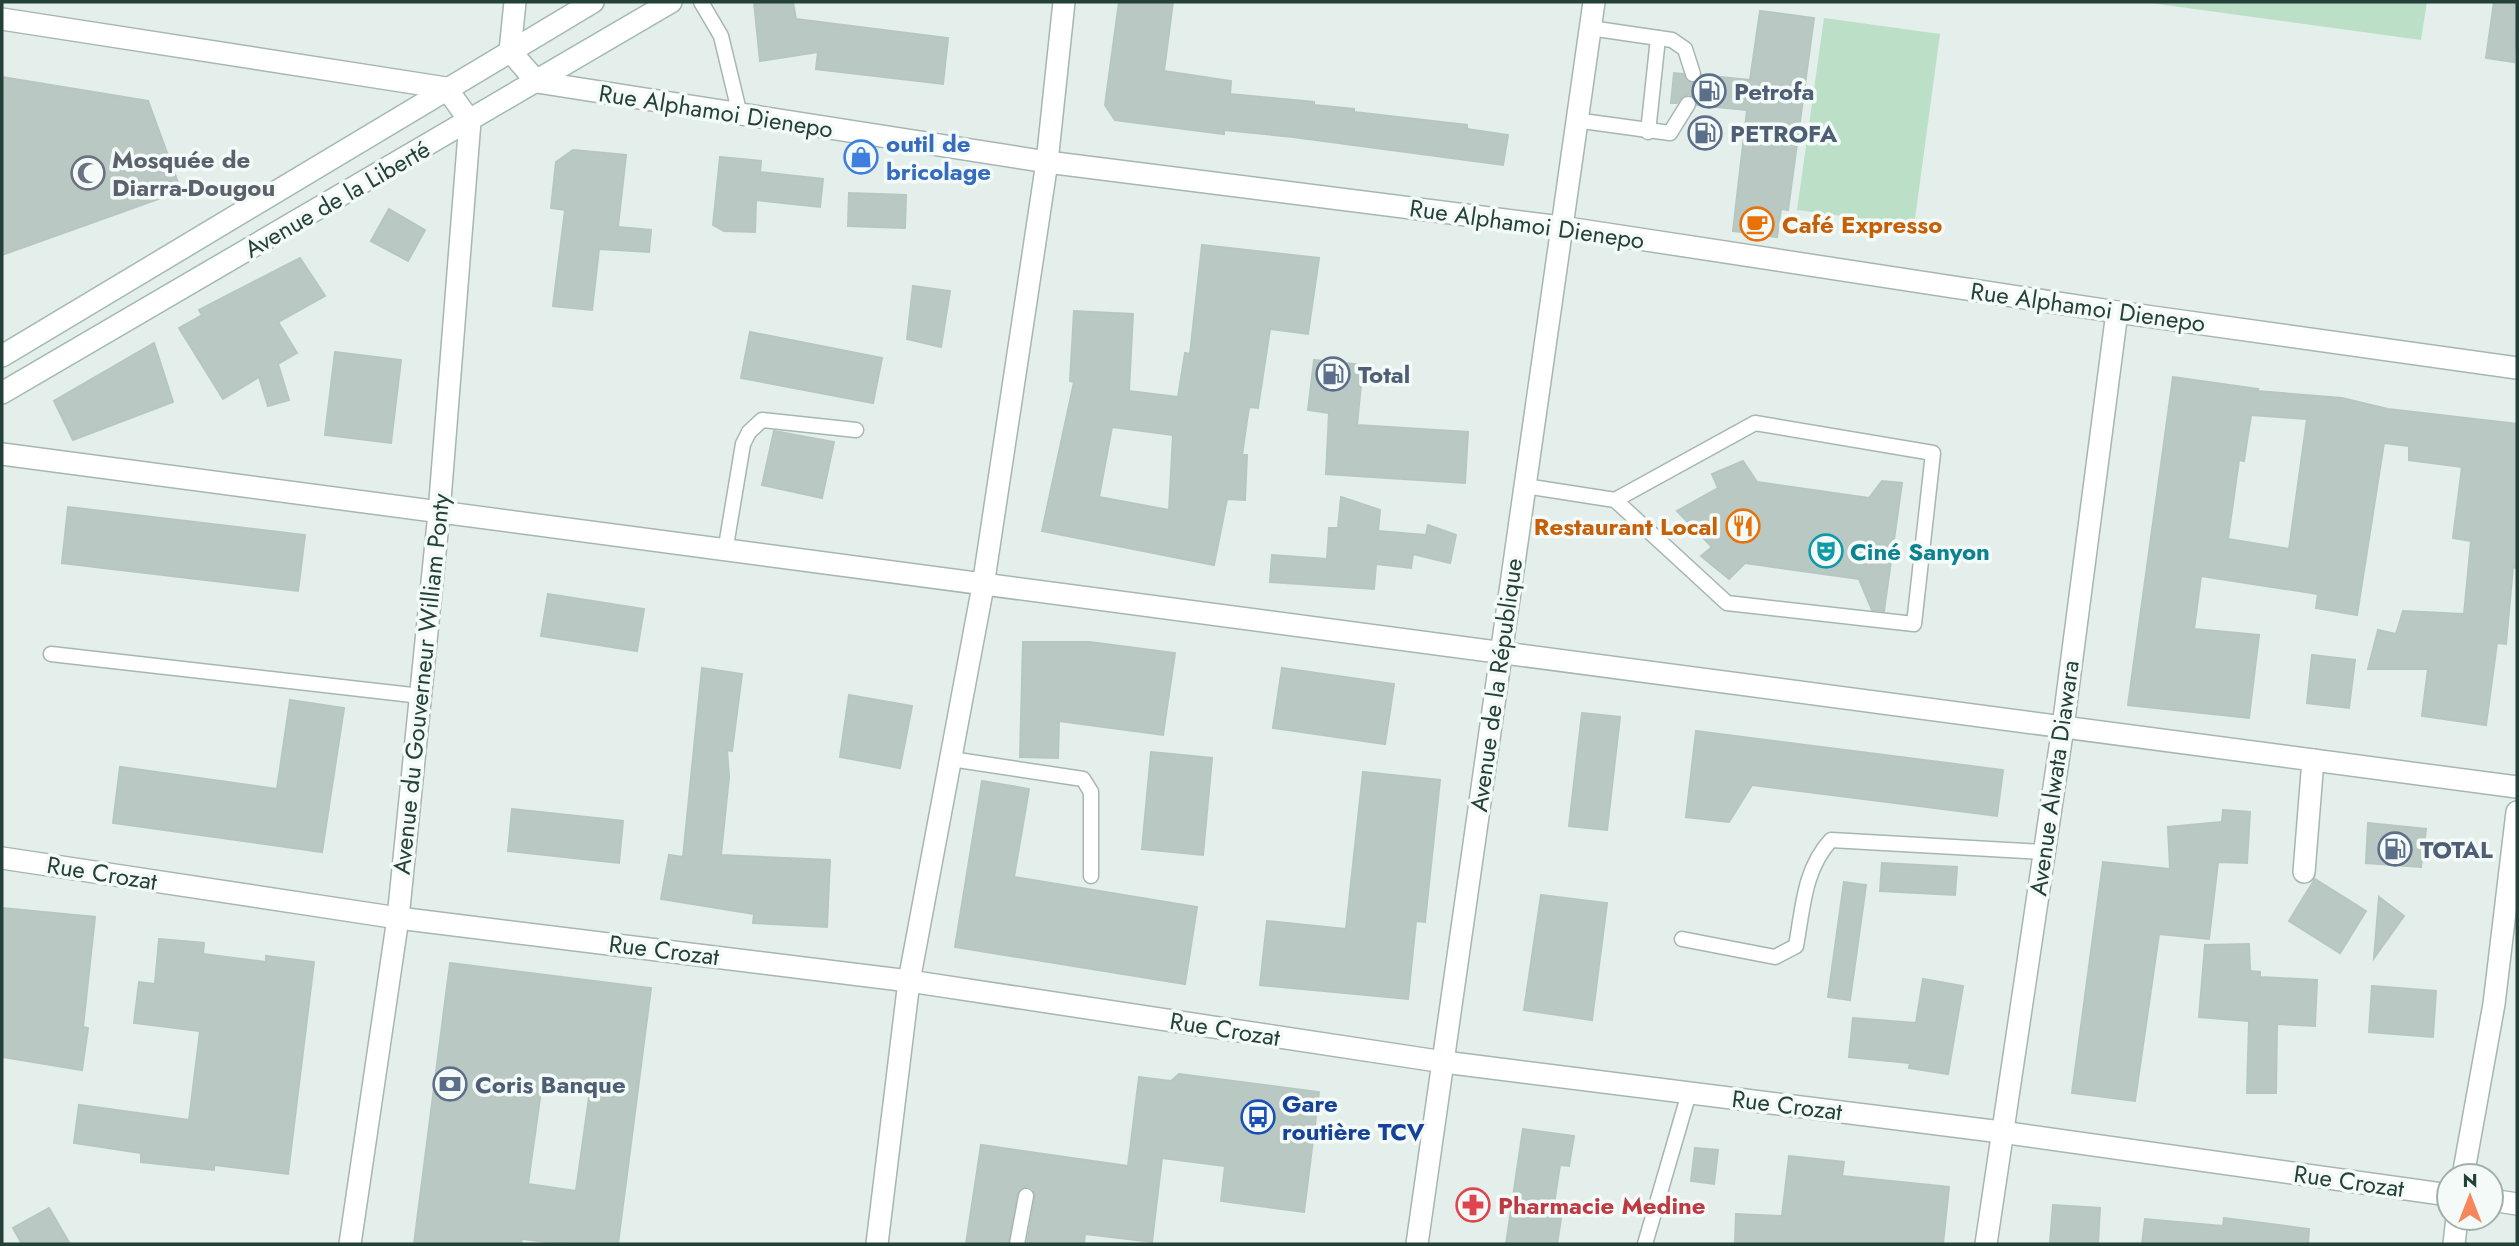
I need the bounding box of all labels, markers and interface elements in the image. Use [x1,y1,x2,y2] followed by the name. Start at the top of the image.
[1690,72,1728,110] fuel station icon: Petrofa
[1734,74,1814,109] place label: Petrofa
[596,75,836,147] street label: Rue Alphamoi Dienepo
[1686,114,1724,152] fuel station icon: PETROFA
[1730,116,1838,151] place label: PETROFA
[886,126,991,189] place label: outil de bricolage
[238,132,436,266] street label: Avenue de la Liberté
[842,138,880,176] shop icon: outil de bricolage
[112,142,275,205] place label: Mosquée de Diarra-Dougou
[69,154,107,192] mosque icon: Mosquée de Diarra-Dougou
[1407,190,1647,258] street label: Rue Alphamoi Dienepo
[1738,205,1776,243] cafe icon: Café Expresso
[1782,207,1942,242] place label: Café Expresso
[1968,273,2208,341] street label: Rue Alphamoi Dienepo
[1314,355,1352,393] fuel station icon: Total
[1358,357,1410,392] place label: Total
[384,491,458,876] street label: Avenue du Gouverneur William Ponty
[1724,507,1762,545] restaurant icon: Restaurant Local
[1534,509,1718,544] place label: Restaurant Local
[1807,532,1845,570] theatre icon: Ciné Sanyon
[1850,534,1990,569] place label: Ciné Sanyon
[1461,556,1531,814] street label: Avenue de la République
[2020,658,2088,898] street label: Avenue Alwata Diawara
[2376,830,2414,868] fuel station icon: TOTAL
[2420,832,2493,867] place label: TOTAL
[44,847,160,899] street label: Rue Crozat
[607,926,721,974] street label: Rue Crozat
[1167,1003,1283,1055] street label: Rue Crozat
[431,1065,469,1103] bank icon: Coris Banque
[475,1067,626,1102] place label: Coris Banque
[1730,1081,1844,1129] street label: Rue Crozat
[1282,1086,1425,1149] place label: Gare routière TCV
[1239,1098,1277,1136] bus stop icon: Gare routière TCV
[2292,1156,2407,1206] street label: Rue Crozat
[2435,1162,2505,1232] north arrow
[2462,1167,2478,1194] text: N
[1454,1186,1492,1224] pharmacy icon: Pharmacie Medine
[1498,1188,1706,1223] place label: Pharmacie Medine

